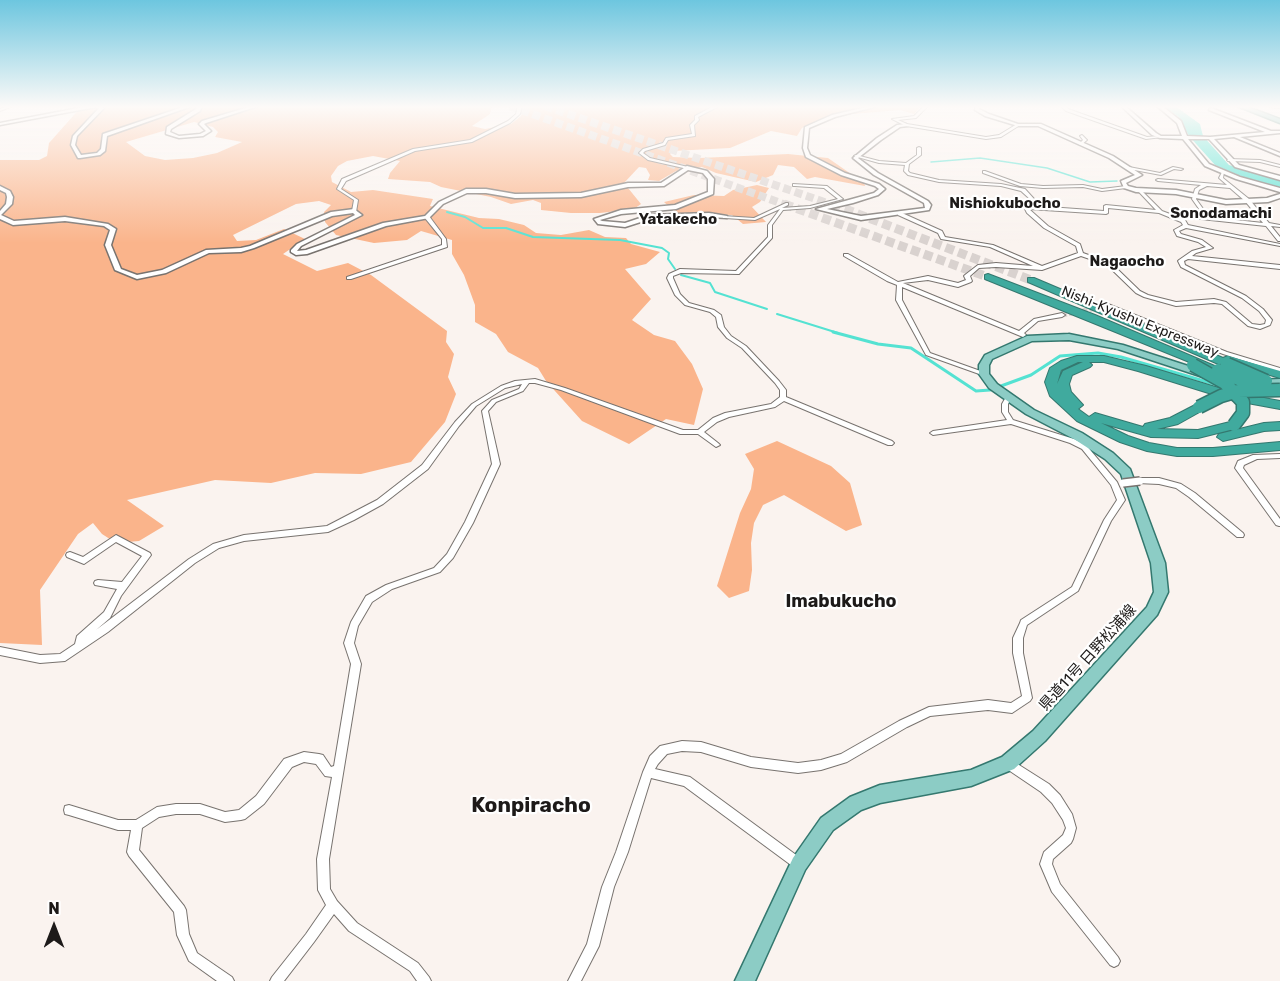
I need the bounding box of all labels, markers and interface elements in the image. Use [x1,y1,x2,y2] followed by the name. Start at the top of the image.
[949,195,1061,213] district label: Nishiokubocho
[1170,205,1272,223] district label: Sonodamachi
[639,211,717,229] district label: Yatakecho
[1090,253,1164,271] district label: Nagaocho
[1059,283,1221,361] street label: Nishi-Kyushu Expressway
[785,591,897,613] district label: Imabukucho
[1036,601,1140,715] street label: 県道11号 日野松浦線
[471,793,591,819] district label: Konpiracho
[24,897,84,957] north arrow
[48,899,60,918] text: N

